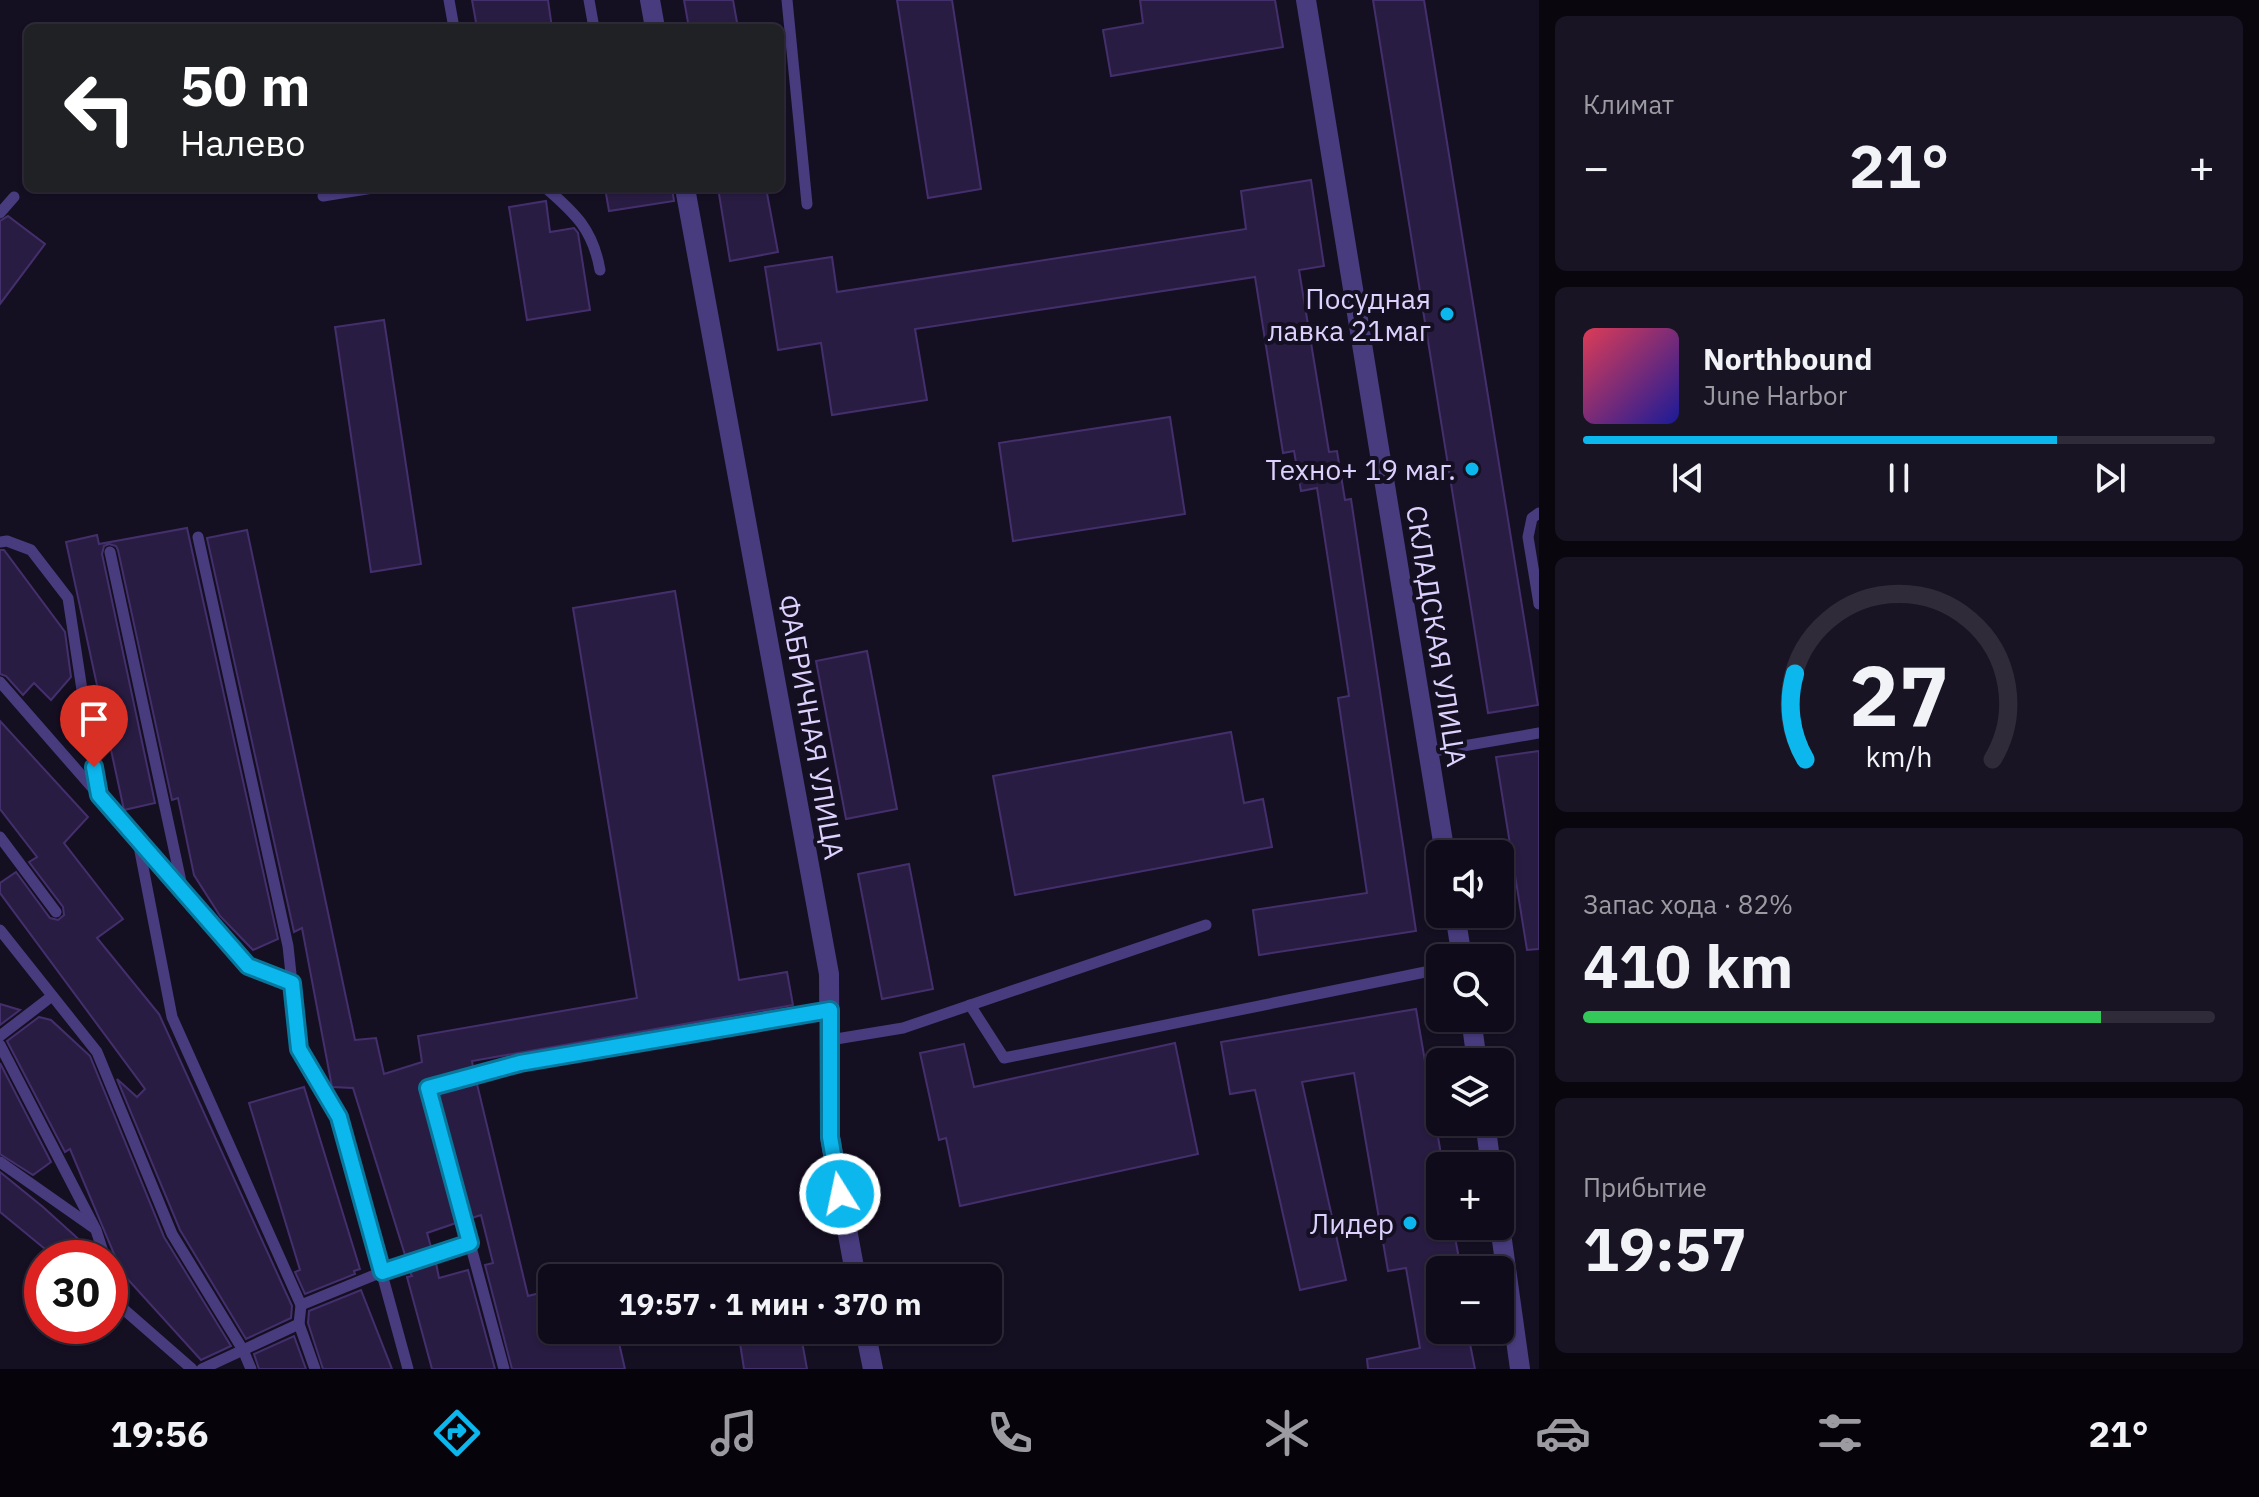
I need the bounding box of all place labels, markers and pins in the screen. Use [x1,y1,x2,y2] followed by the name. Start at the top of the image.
[1268,280,1431,349] place label: Посудная лавка 21маг
[1438,305,1456,323] marker: Посудная лавка 21маг
[1266,451,1456,488] place label: Техно+ 19 маг.
[1463,460,1481,478] marker: Техно+ 19 маг.
[60,685,128,767] pin
[1310,1205,1394,1242] place label: Лидер
[1401,1214,1419,1232] marker: Лидер

